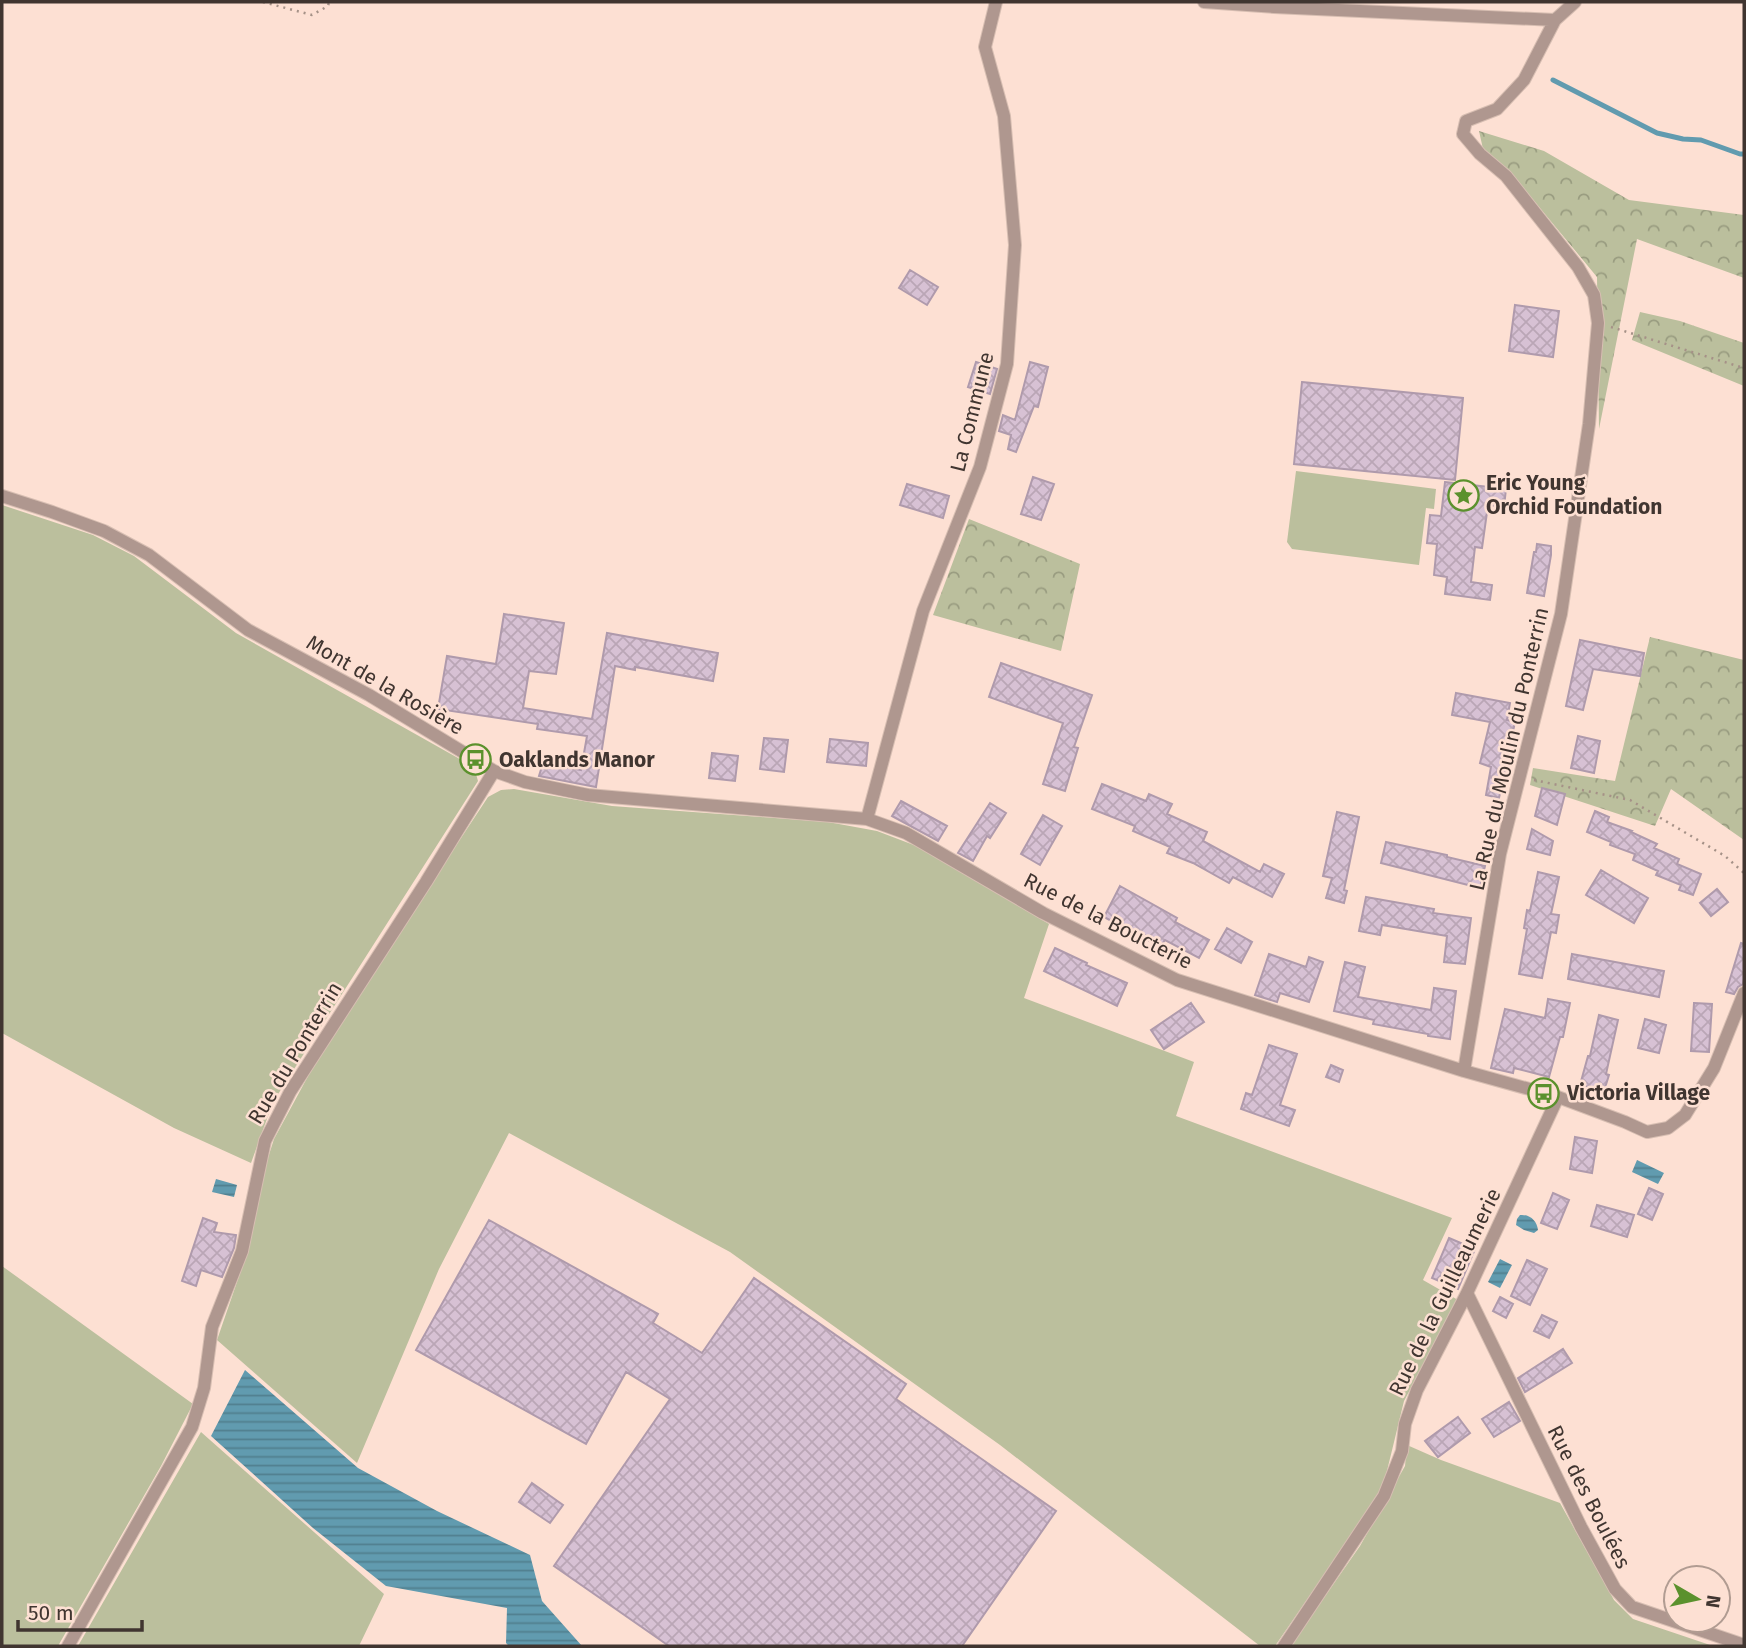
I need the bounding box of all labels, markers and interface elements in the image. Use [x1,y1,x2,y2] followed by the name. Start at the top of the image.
[945,349,999,475] street label: La Commune
[1486,470,1662,520] place label: Eric Young Orchid Foundation
[1446,478,1480,512] place icon: Eric Young Orchid Foundation
[1464,605,1554,893] street label: La Rue du Moulin du Ponterrin
[302,629,468,741] street label: Mont de la Rosière
[459,743,493,777] bus stop icon: Oaklands Manor
[499,747,655,773] place label: Oaklands Manor
[1019,867,1197,975] street label: Rue de la Boucterie
[242,977,348,1129] street label: Rue du Ponterrin
[1527,1076,1561,1110] bus stop icon: Victoria Village
[1566,1080,1710,1106] place label: Victoria Village
[1383,1184,1507,1400] street label: Rue de la Guilleaumerie
[1542,1421,1636,1573] street label: Rue des Boulées
[1662,1564,1732,1634] north arrow
[18,1588,142,1632] scale bar
[1701,1594,1726,1610] text: N
[28,1600,74,1626] text: 50 m

